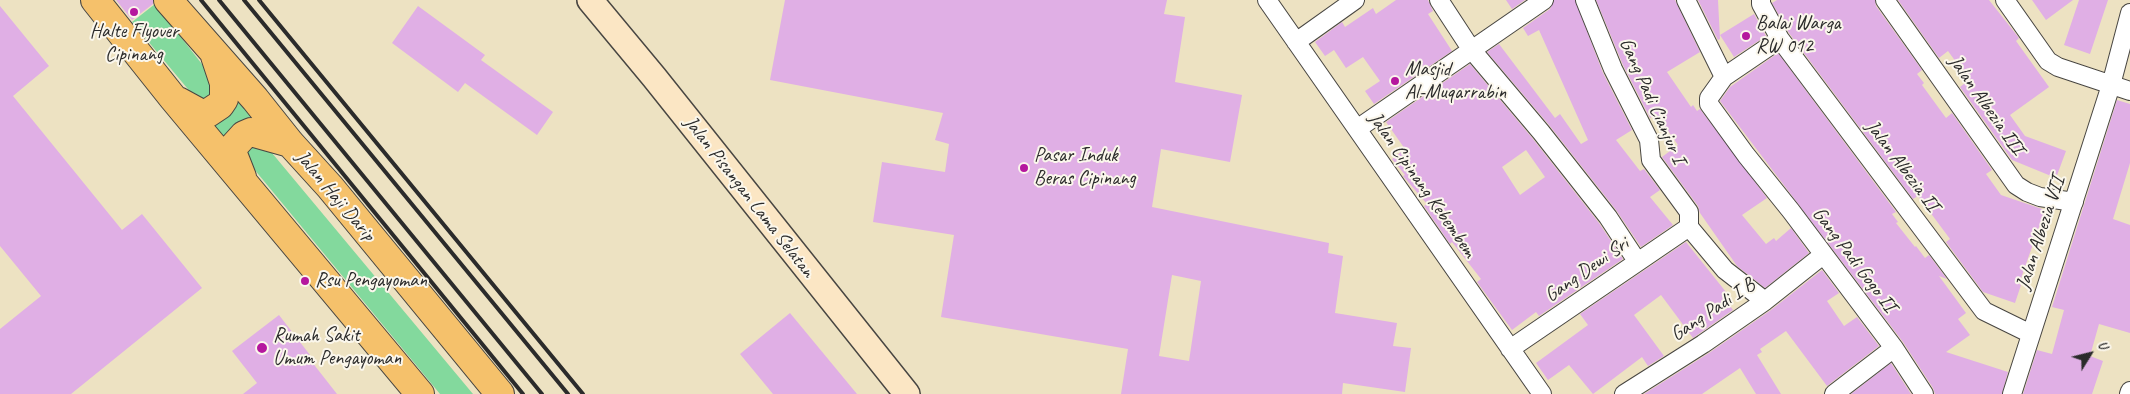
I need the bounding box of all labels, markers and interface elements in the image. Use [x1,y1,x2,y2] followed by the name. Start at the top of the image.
[128,6,140,18] marker: Halte Flyover Cipinang
[1756,12,1841,59] place label: Balai Warga RW 012
[90,20,178,67] place label: Halte Flyover Cipinang
[1740,30,1752,42] marker: Balai Warga RW 012
[1614,35,1690,167] street label: Gang Padi Cianjur I
[1943,51,2029,159] street label: Jalan Albezia III
[1405,58,1506,105] place label: Masjid Al-Muqarrabin
[1389,75,1401,87] marker: Masjid Al-Muqarrabin
[1363,108,1481,262] street label: Jalan Cipinang Kebembem
[678,111,820,283] street label: Jalan Pisangan Lama Selatan
[1860,116,1944,216] street label: Jalan Albezia II
[1034,144,1136,191] place label: Pasar Induk Beras Cipinang
[290,146,380,246] street label: Jalan Haji Darip
[1018,162,1030,174] marker: Pasar Induk Beras Cipinang
[2011,173,2071,293] street label: Jalan Albezia VII
[1807,203,1901,317] street label: Gang Padi Gogo II
[1540,232,1634,308] street label: Gang Dewi Sri
[315,269,427,293] place label: Rsu Pengayoman
[1666,273,1760,347] street label: Gang Padi I B
[299,275,311,287] marker: Rsu Pengayoman
[273,324,401,371] place label: Rumah Sakit Umum Pengayoman
[2065,329,2115,379] north arrow
[2094,337,2111,353] text: U
[255,341,269,355] marker: Rumah Sakit Umum Pengayoman

